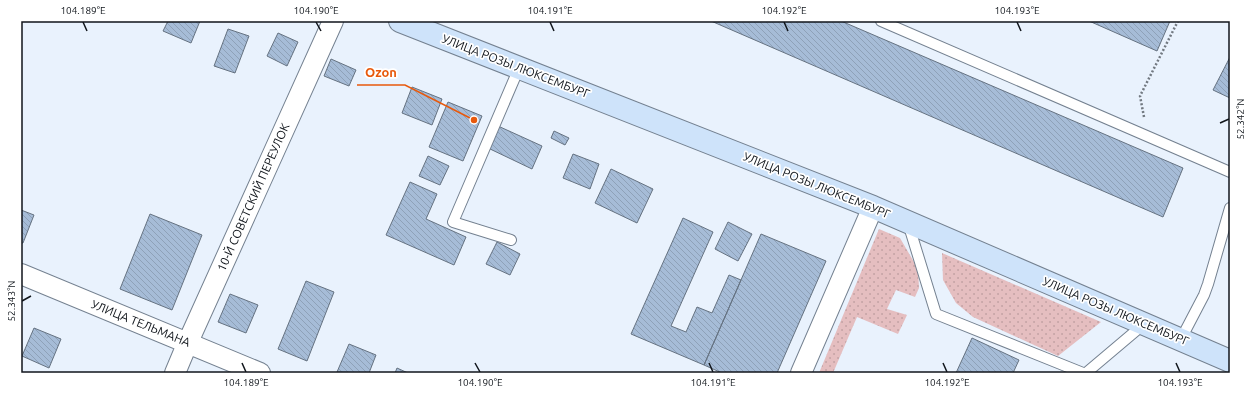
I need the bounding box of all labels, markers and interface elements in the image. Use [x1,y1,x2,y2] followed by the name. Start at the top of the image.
[60,5,106,16] text: 104.189°E
[293,5,339,16] text: 104.190°E
[527,5,573,16] text: 104.191°E
[761,5,807,16] text: 104.192°E
[994,5,1040,16] text: 104.193°E
[440,32,592,100] street label: УЛИЦА РОЗЫ ЛЮКСЕМБУРГ
[357,60,405,85] callout: Ozon
[365,65,397,79] text: Ozon
[1235,98,1246,140] text: 52.342°N
[214,120,292,273] street label: 10-Й СОВЕТСКИЙ ПЕРЕУЛОК
[742,149,892,221] street label: УЛИЦА РОЗЫ ЛЮКСЕМБУРГ
[1041,274,1191,348] street label: УЛИЦА РОЗЫ ЛЮКСЕМБУРГ
[6,280,17,322] text: 52.343°N
[90,297,193,349] street label: УЛИЦА ТЕЛЬМАНА
[223,377,269,388] text: 104.189°E
[457,377,503,388] text: 104.190°E
[690,377,736,388] text: 104.191°E
[924,377,970,388] text: 104.192°E
[1157,377,1203,388] text: 104.193°E

